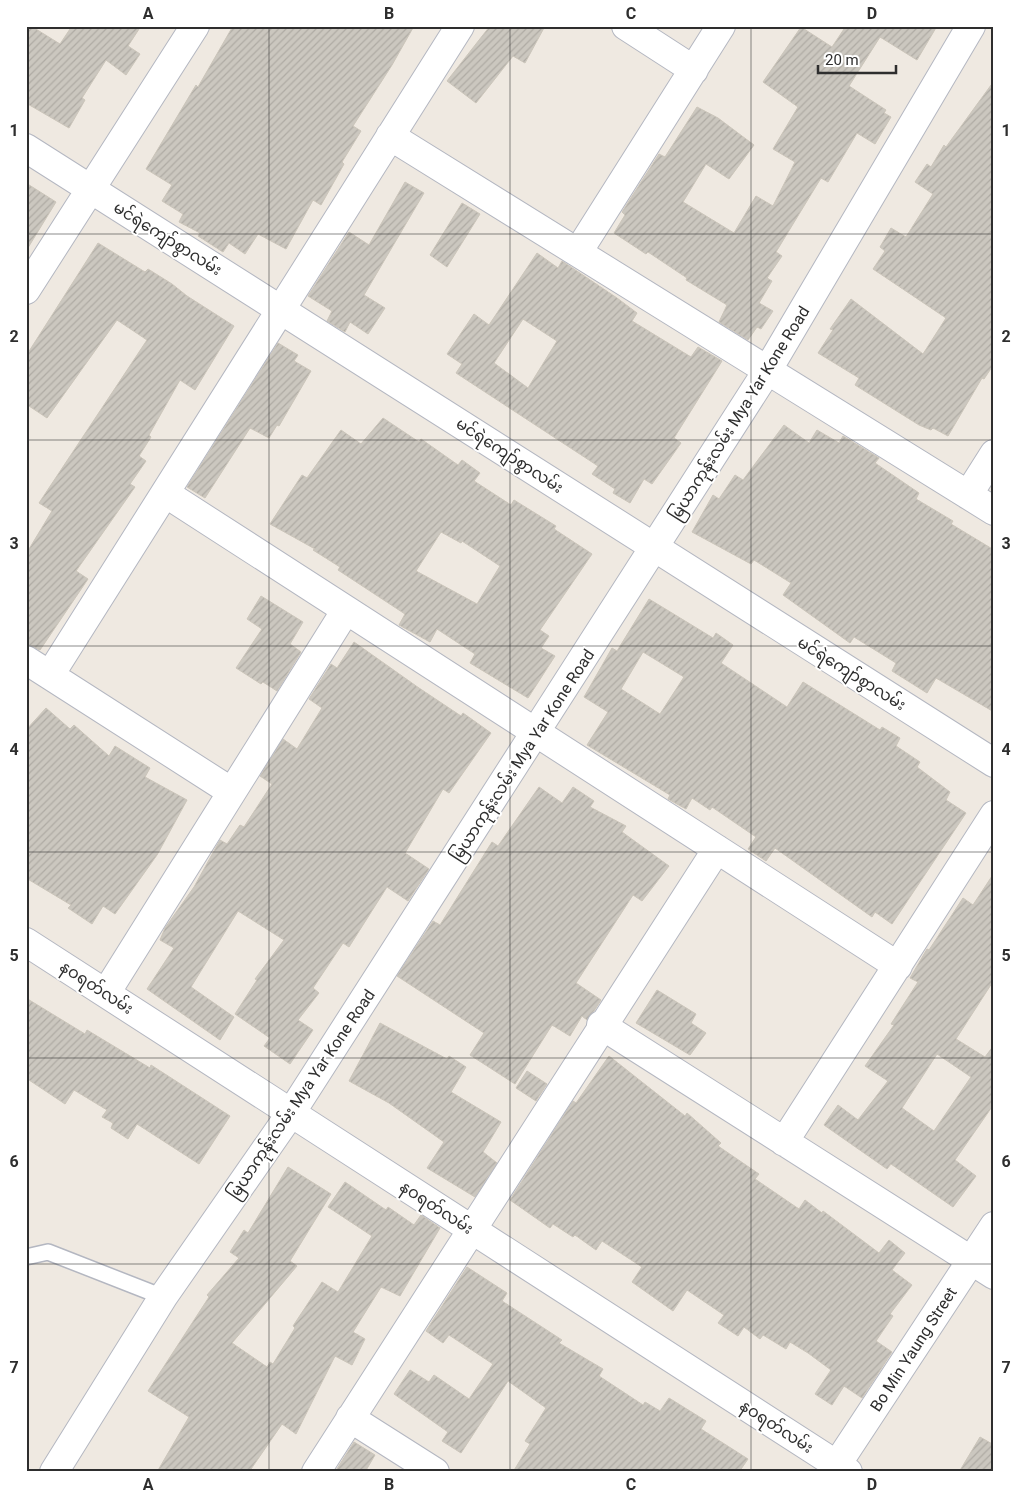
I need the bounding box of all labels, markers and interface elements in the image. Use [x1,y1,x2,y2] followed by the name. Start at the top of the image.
[143,4,154,23] text: A
[384,4,394,23] text: B
[626,4,636,23] text: C
[867,4,877,23] text: D
[818,42,895,74] scale bar
[825,51,859,69] text: 20 m
[9,121,19,140] text: 1
[1001,121,1011,140] text: 1
[108,196,226,283] street label: မင်ရဲကျော်စွာလမ်း
[664,302,818,527] street label: မြယာကုန်းလမ်း Mya Yar Kone Road
[9,327,19,346] text: 2
[1001,327,1011,346] text: 2
[450,412,568,500] street label: မင်ရဲကျော်စွာလမ်း
[9,534,19,553] text: 3
[1001,534,1011,553] text: 3
[792,631,910,718] street label: မင်ရဲကျော်စွာလမ်း
[445,645,602,868] street label: မြယာကုန်းလမ်း Mya Yar Kone Road
[9,740,19,759] text: 4
[1001,740,1011,759] text: 4
[9,946,19,965] text: 5
[1001,946,1011,965] text: 5
[54,955,138,1021] street label: နဝရတ်လမ်း
[222,985,383,1206] street label: မြယာကုန်းလမ်း Mya Yar Kone Road
[9,1152,19,1171] text: 6
[1001,1152,1011,1171] text: 6
[394,1175,478,1241] street label: နဝရတ်လမ်း
[866,1284,961,1415] street label: Bo Min Yaung Street
[9,1358,19,1377] text: 7
[1001,1358,1011,1377] text: 7
[734,1394,818,1460] street label: နဝရတ်လမ်း
[143,1475,154,1494] text: A
[384,1475,394,1494] text: B
[626,1475,636,1494] text: C
[867,1475,877,1494] text: D

